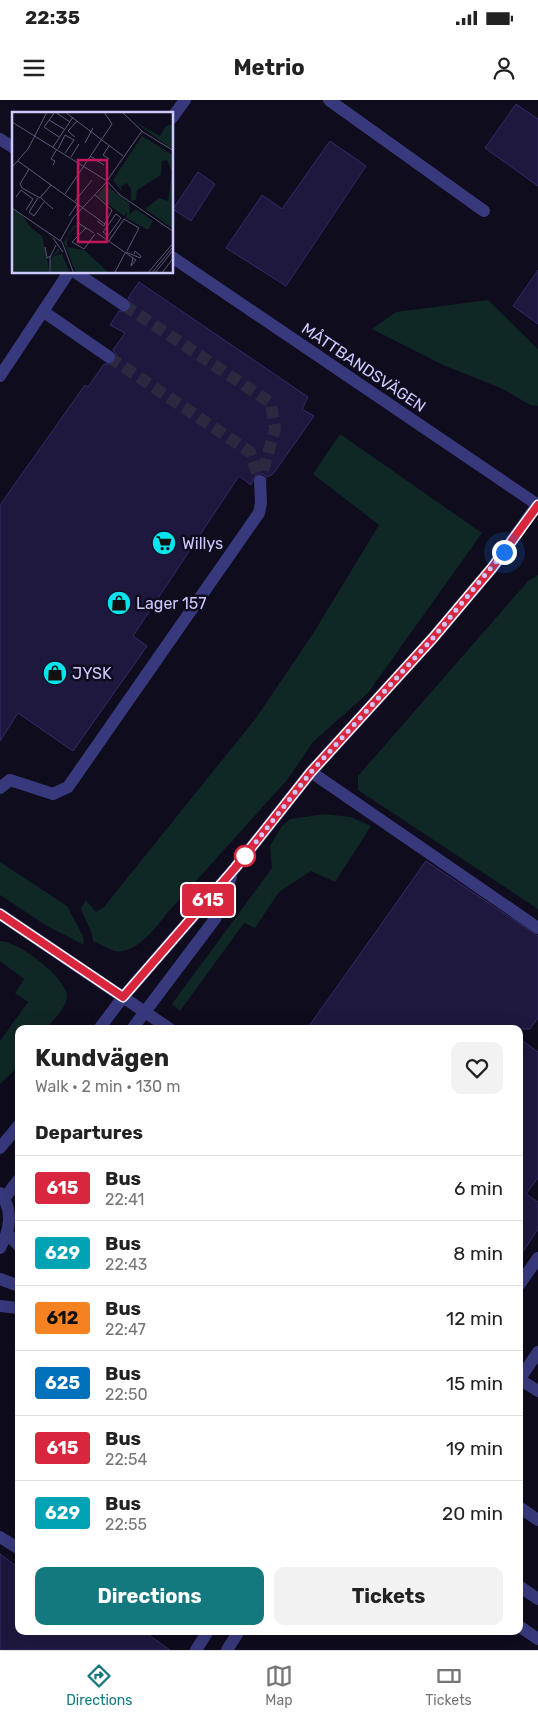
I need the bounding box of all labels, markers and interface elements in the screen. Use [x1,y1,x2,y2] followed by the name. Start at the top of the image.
[25,6,80,29] text: 22:35
[20,54,48,82] icon: menu
[233,54,305,81] text: Metrio
[490,54,518,82] icon: person
[12,112,174,274] inset map
[298,319,429,416] street label: MÅTTBANDSVÄGEN
[151,530,177,556] supermarket icon: Willys
[182,534,223,553] place label: Willys
[492,540,517,565] your location
[106,590,132,616] shop icon: Lager 157
[136,594,207,613] place label: Lager 157
[42,660,68,686] shop icon: JYSK
[72,664,112,683] place label: JYSK
[234,845,256,867] unlabelled marker
[179,884,237,916] line badge: 615
[192,889,224,911] text: 615
[451,1042,503,1094] button: heart
[35,1044,169,1072] text: Kundvägen
[35,1077,180,1096] text: Walk · 2 min · 130 m
[35,1121,143,1144] text: Departures
[105,1167,141,1190] text: Bus
[47,1177,78,1199] text: 615
[454,1177,503,1200] text: 6 min
[105,1190,144,1209] text: 22:41
[105,1232,141,1255] text: Bus
[45,1242,80,1264] text: 629
[453,1242,503,1265] text: 8 min
[105,1255,147,1274] text: 22:43
[105,1297,141,1320] text: Bus
[47,1307,78,1329] text: 612
[446,1307,503,1330] text: 12 min
[105,1320,146,1339] text: 22:47
[105,1362,141,1385] text: Bus
[45,1372,80,1394] text: 625
[446,1372,503,1395] text: 15 min
[105,1385,148,1404] text: 22:50
[105,1427,141,1450] text: Bus
[47,1437,78,1459] text: 615
[446,1437,503,1460] text: 19 min
[105,1450,147,1469] text: 22:54
[105,1492,141,1515] text: Bus
[45,1502,80,1524] text: 629
[442,1502,503,1525] text: 20 min
[105,1515,147,1534] text: 22:55
[35,1567,264,1625] button: Directions
[274,1567,503,1625] button: Tickets
[66,1662,133,1709] tab: Directions
[265,1662,293,1709] tab: Map
[425,1662,472,1709] tab: Tickets

